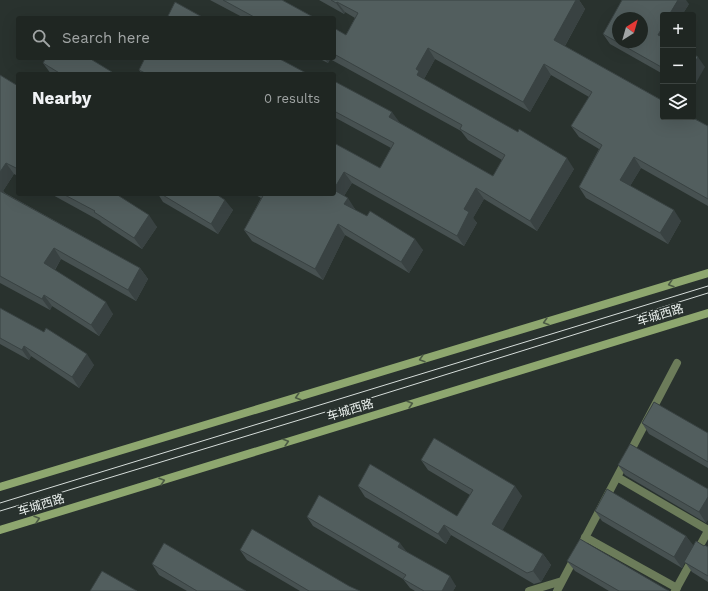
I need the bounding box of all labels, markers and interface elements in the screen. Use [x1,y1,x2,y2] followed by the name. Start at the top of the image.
[612,12,648,48] north arrow
[660,12,696,120] map controls
[660,12,696,48] button: +
[16,16,336,60] search box
[30,27,52,49] icon: search
[62,29,150,47] text: Search here
[660,48,696,84] button: −
[660,84,696,120] button: layers
[32,88,91,108] text: Nearby
[264,91,320,106] text: 0 results
[667,279,674,288] one-way arrow
[635,301,685,329] street label: 车城西路
[543,317,550,326] one-way arrow
[419,354,426,363] one-way arrow
[294,392,301,401] one-way arrow
[325,396,375,424] street label: 车城西路
[406,400,413,409] one-way arrow
[282,439,289,447] one-way arrow
[158,477,165,486] one-way arrow
[16,491,66,519] street label: 车城西路
[34,515,41,524] one-way arrow

